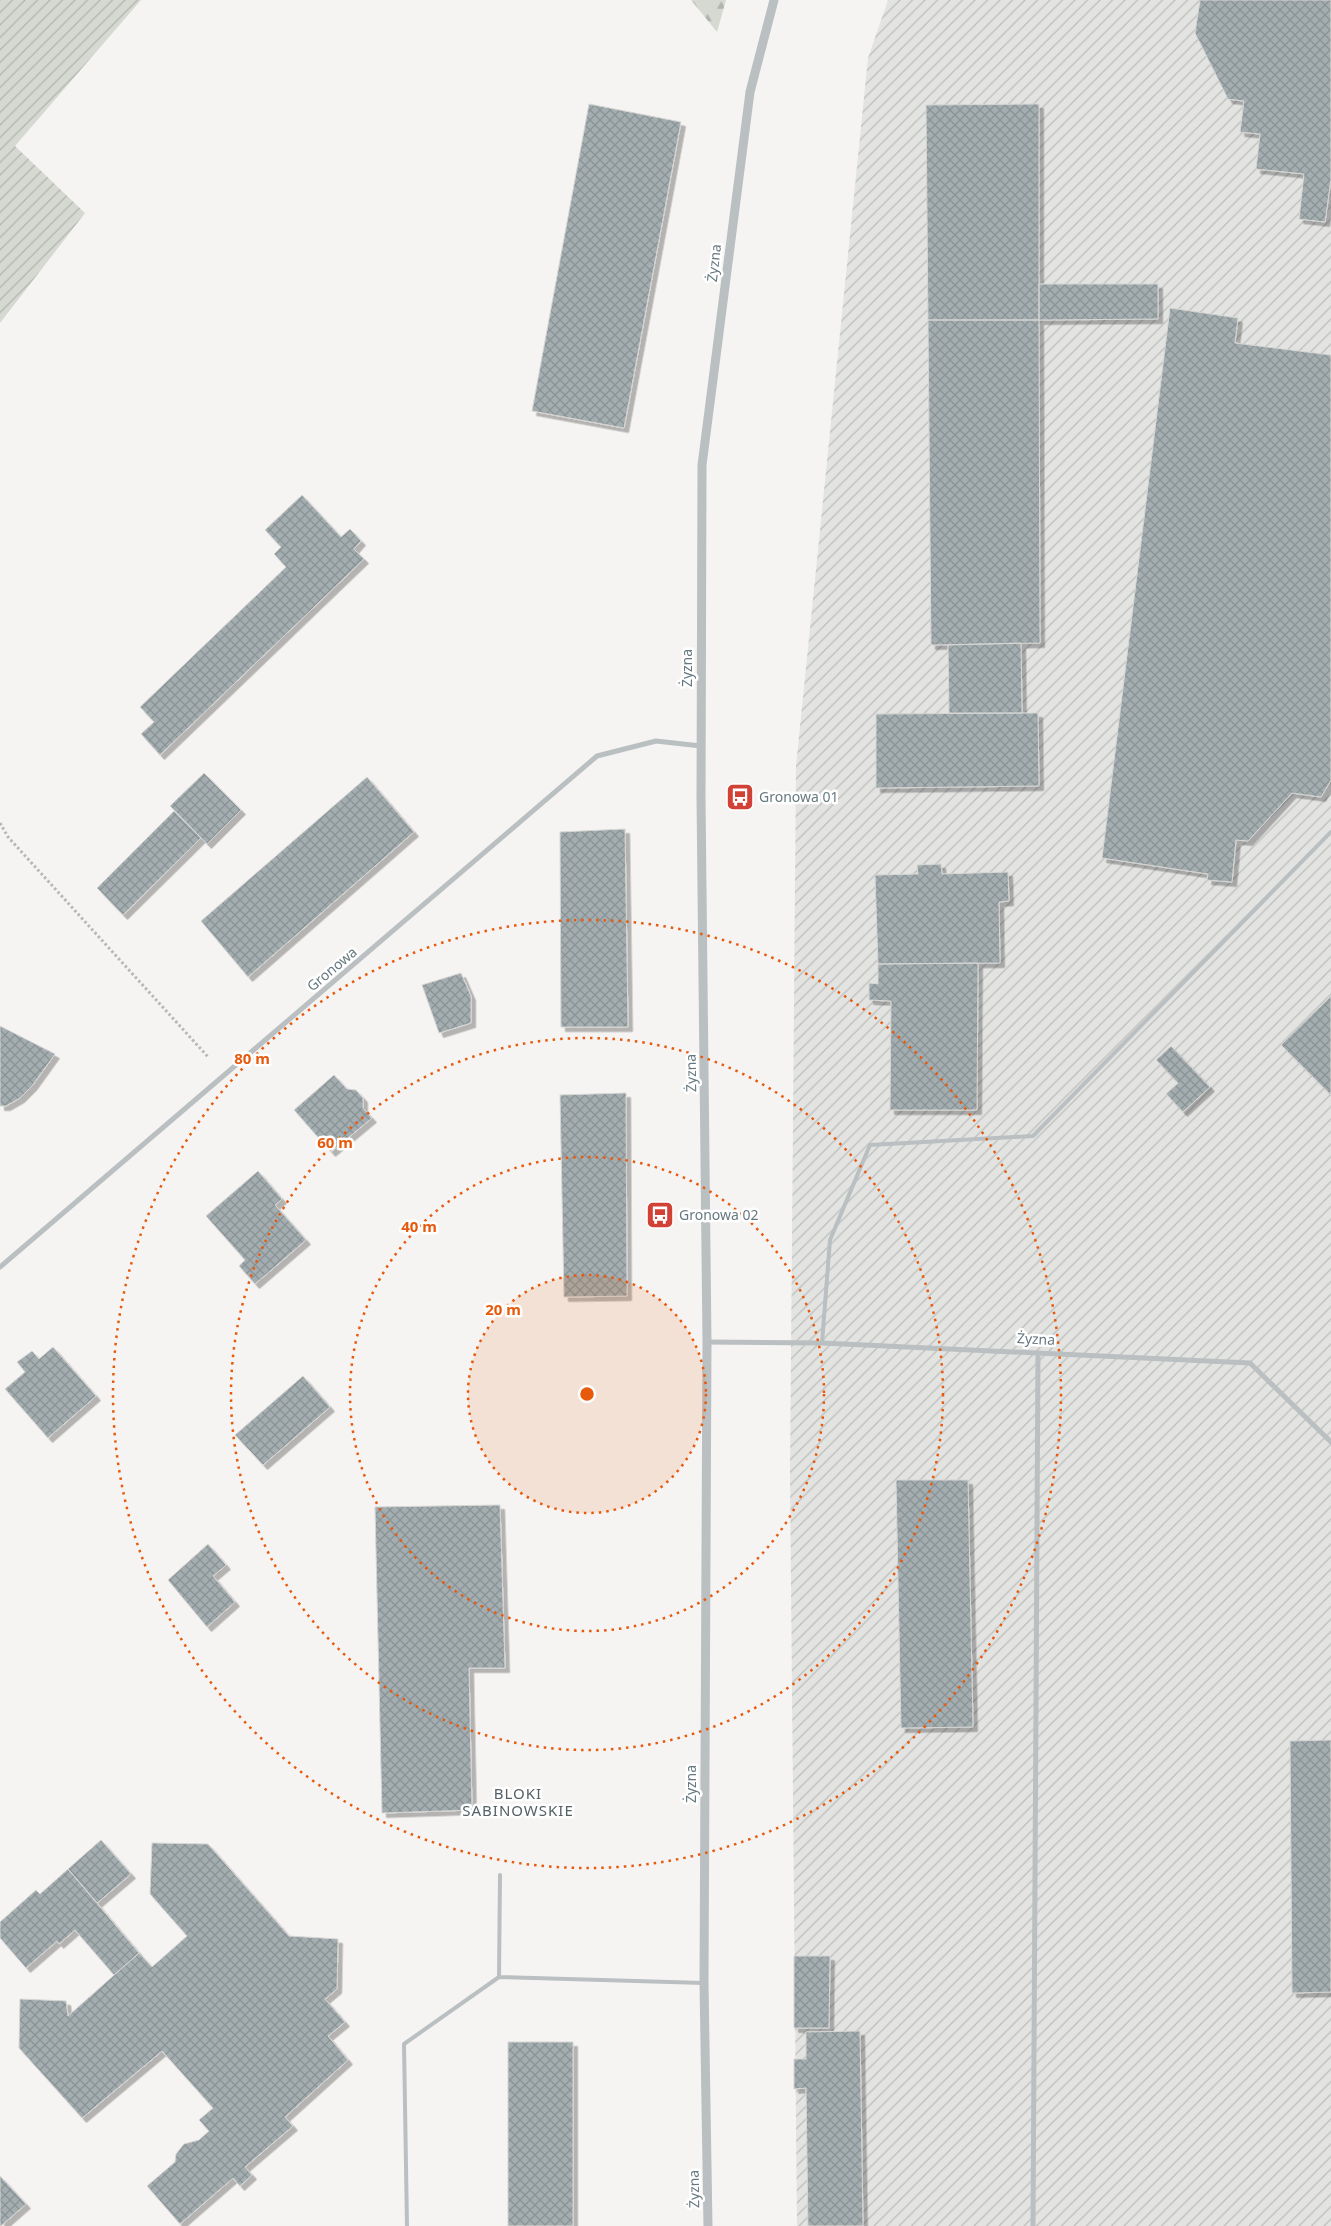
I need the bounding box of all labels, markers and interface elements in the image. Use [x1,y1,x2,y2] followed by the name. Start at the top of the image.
[702,243,725,283] street label: Żyzna
[677,649,696,687] street label: Żyzna
[725,782,755,812] bus stop icon: Gronowa 01
[759,787,839,806] place label: Gronowa 01
[303,942,361,995] street label: Gronowa
[234,1048,270,1068] text: 80 m
[681,1054,700,1092] street label: Żyzna
[317,1132,353,1152] text: 60 m
[645,1200,675,1230] bus stop icon: Gronowa 02
[679,1205,759,1224] place label: Gronowa 02
[401,1216,437,1236] text: 40 m
[485,1299,521,1319] text: 20 m
[1016,1328,1056,1349] street label: Żyzna
[578,1385,596,1403] centre of rings
[681,1765,700,1803] street label: Żyzna
[462,1783,574,1820] district label: BLOKI SABINOWSKIE
[684,2170,703,2208] street label: Żyzna

